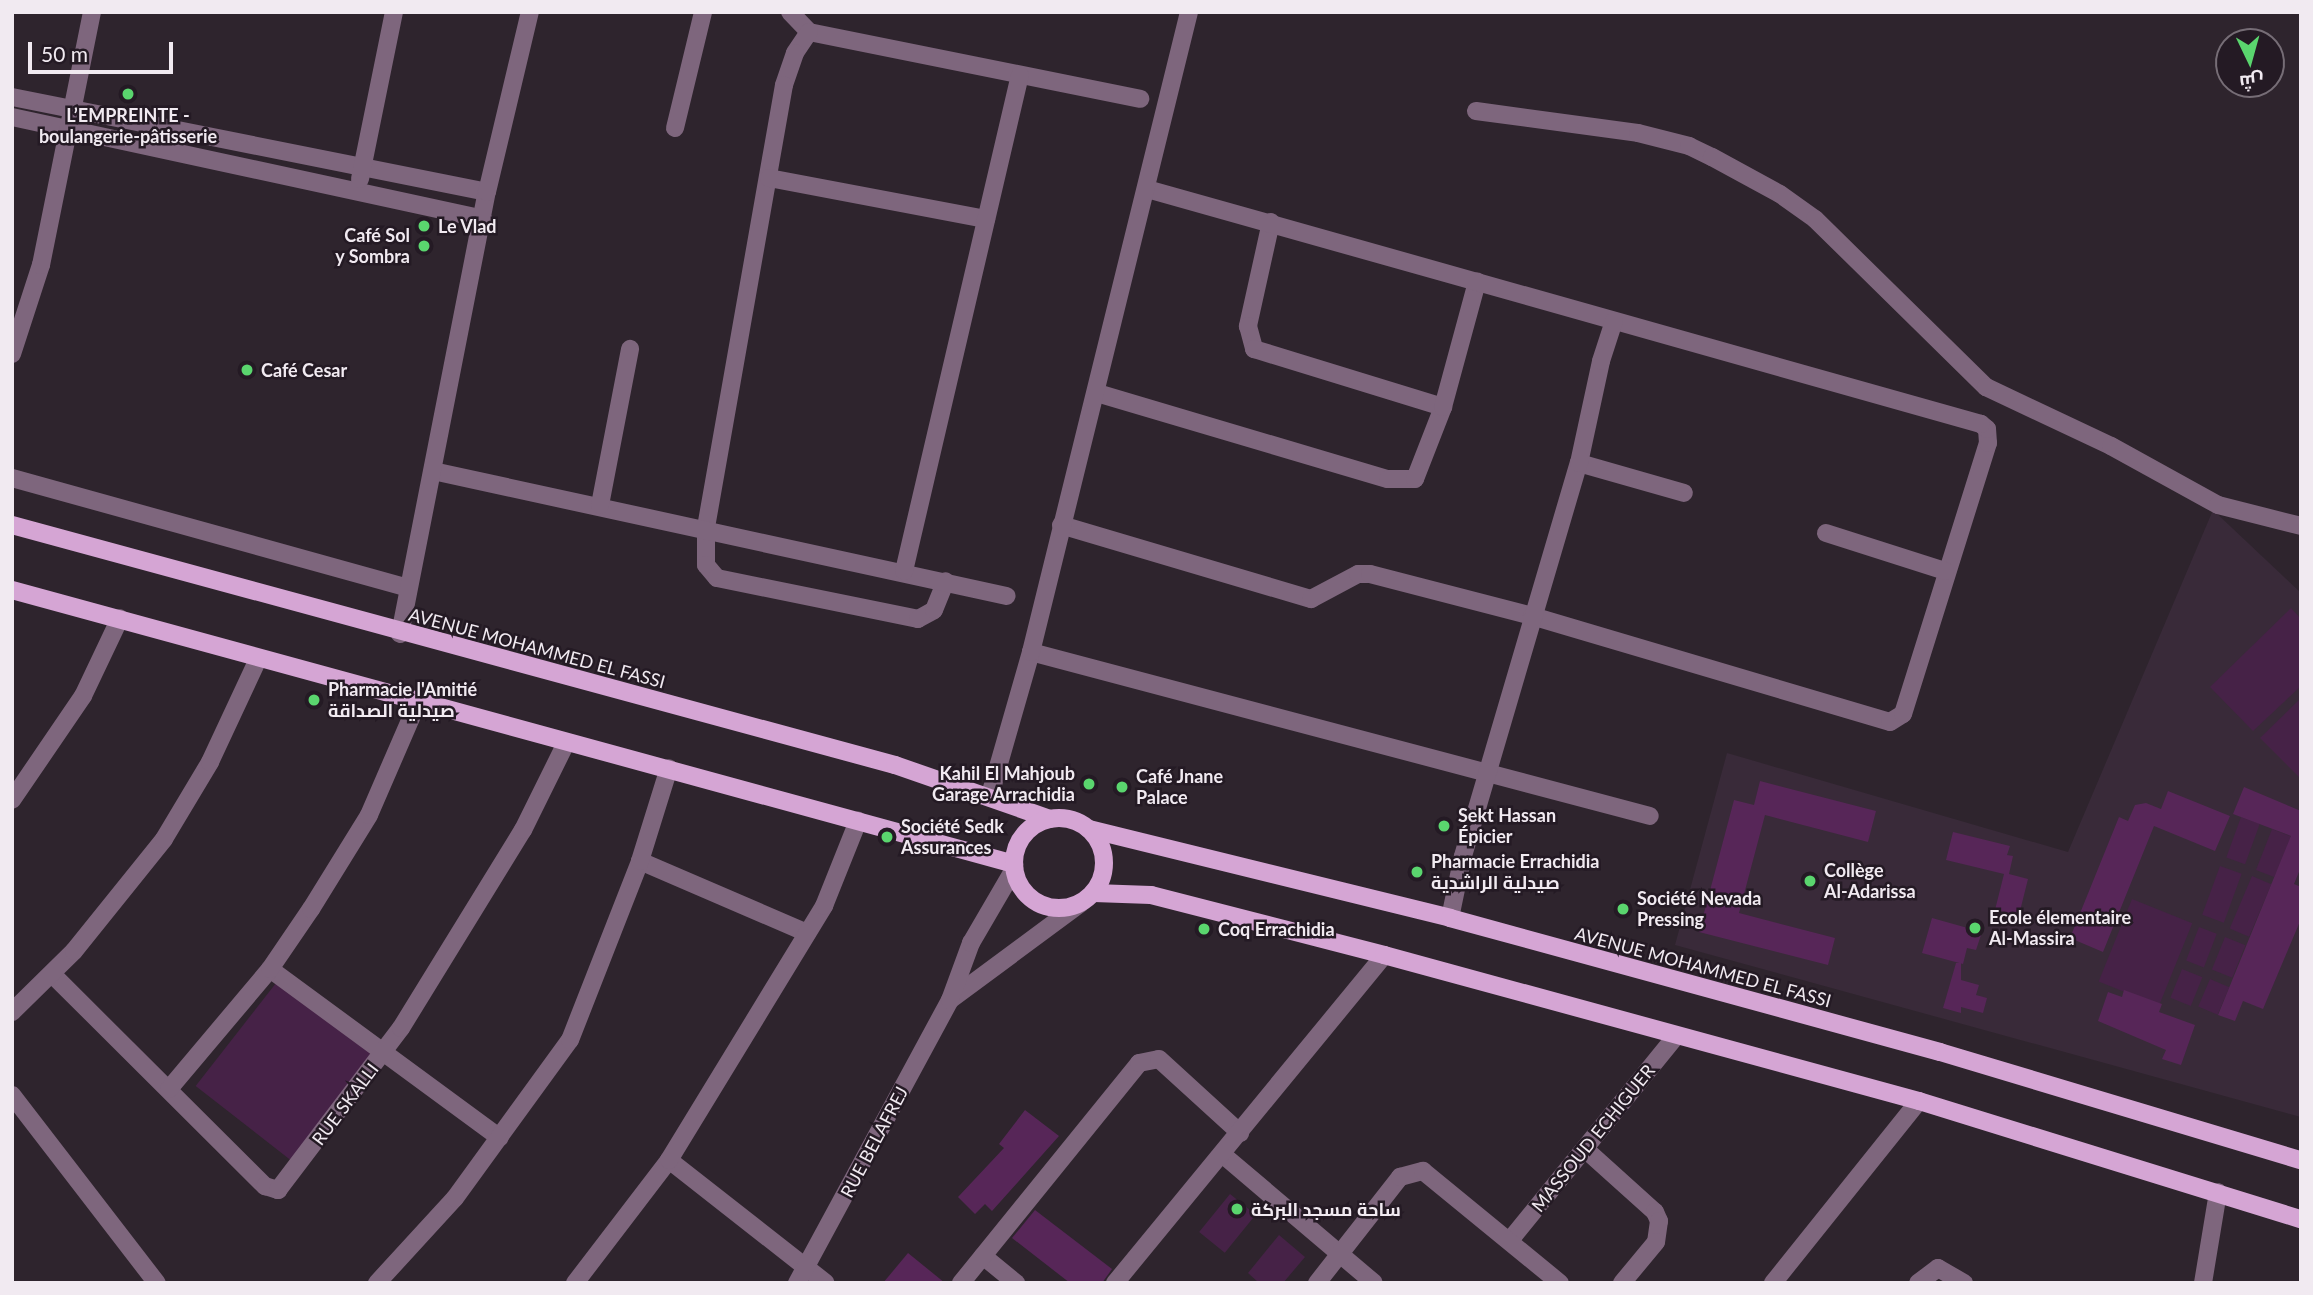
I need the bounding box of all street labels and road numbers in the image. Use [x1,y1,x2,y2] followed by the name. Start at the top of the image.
[406,603,668,693] street label: AVENUE MOHAMMED EL FASSI
[1572,922,1834,1012] street label: AVENUE MOHAMMED EL FASSI
[307,1059,383,1149] street label: RUE SKALLI
[1527,1060,1659,1216] street label: MASSOUD ECHIGUER
[836,1083,912,1201] street label: RUE BELAFREJ

